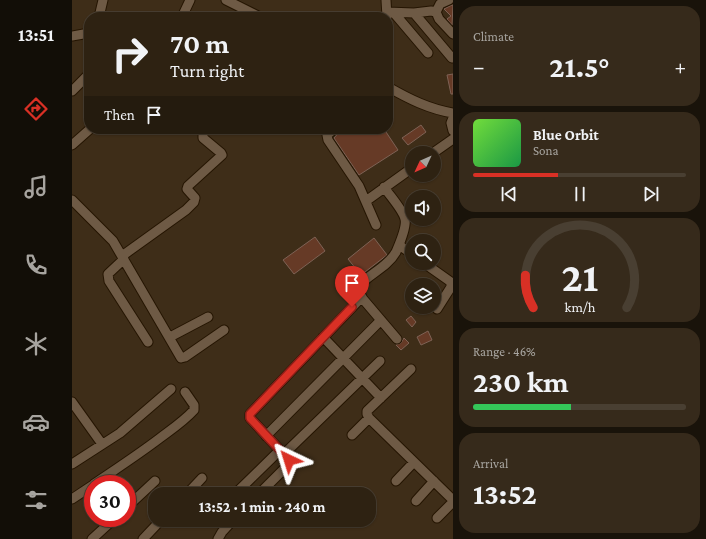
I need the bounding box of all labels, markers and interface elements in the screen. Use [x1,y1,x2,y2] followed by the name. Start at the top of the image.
[18,25,54,45] text: 13:51
[104,28,156,80] icon: right
[170,28,229,59] text: 70 m
[473,29,514,44] text: Climate
[549,50,610,83] text: 21.5°
[473,54,485,79] text: −
[674,54,686,79] text: +
[170,61,244,81] text: Turn right
[22,95,50,123] icon: directions
[143,104,165,126] icon: arrive
[104,107,135,123] text: Then
[533,127,599,143] text: Blue Orbit
[533,143,559,158] text: Sona
[405,146,441,182] north arrow
[405,146,441,314] map controls
[22,173,50,201] icon: music
[498,183,520,205] icon: previous
[569,183,591,205] icon: pause
[640,183,662,205] icon: next
[405,190,441,226] button: sound
[405,234,441,270] button: search
[22,251,50,279] icon: phone
[561,253,598,299] text: 21
[335,266,369,307] pin
[341,272,363,294] icon: arrive
[405,278,441,314] button: layers
[564,298,595,314] text: km/h
[22,330,50,358] icon: climate
[473,344,536,359] text: Range · 46%
[473,365,569,398] text: 230 km
[22,408,50,436] icon: car
[268,439,310,481] position arrow
[473,456,508,471] text: Arrival
[84,475,136,527] speed limit sign: 30
[473,477,537,510] text: 13:52
[22,486,50,514] icon: filters
[199,499,325,515] text: 13:52 · 1 min · 240 m

